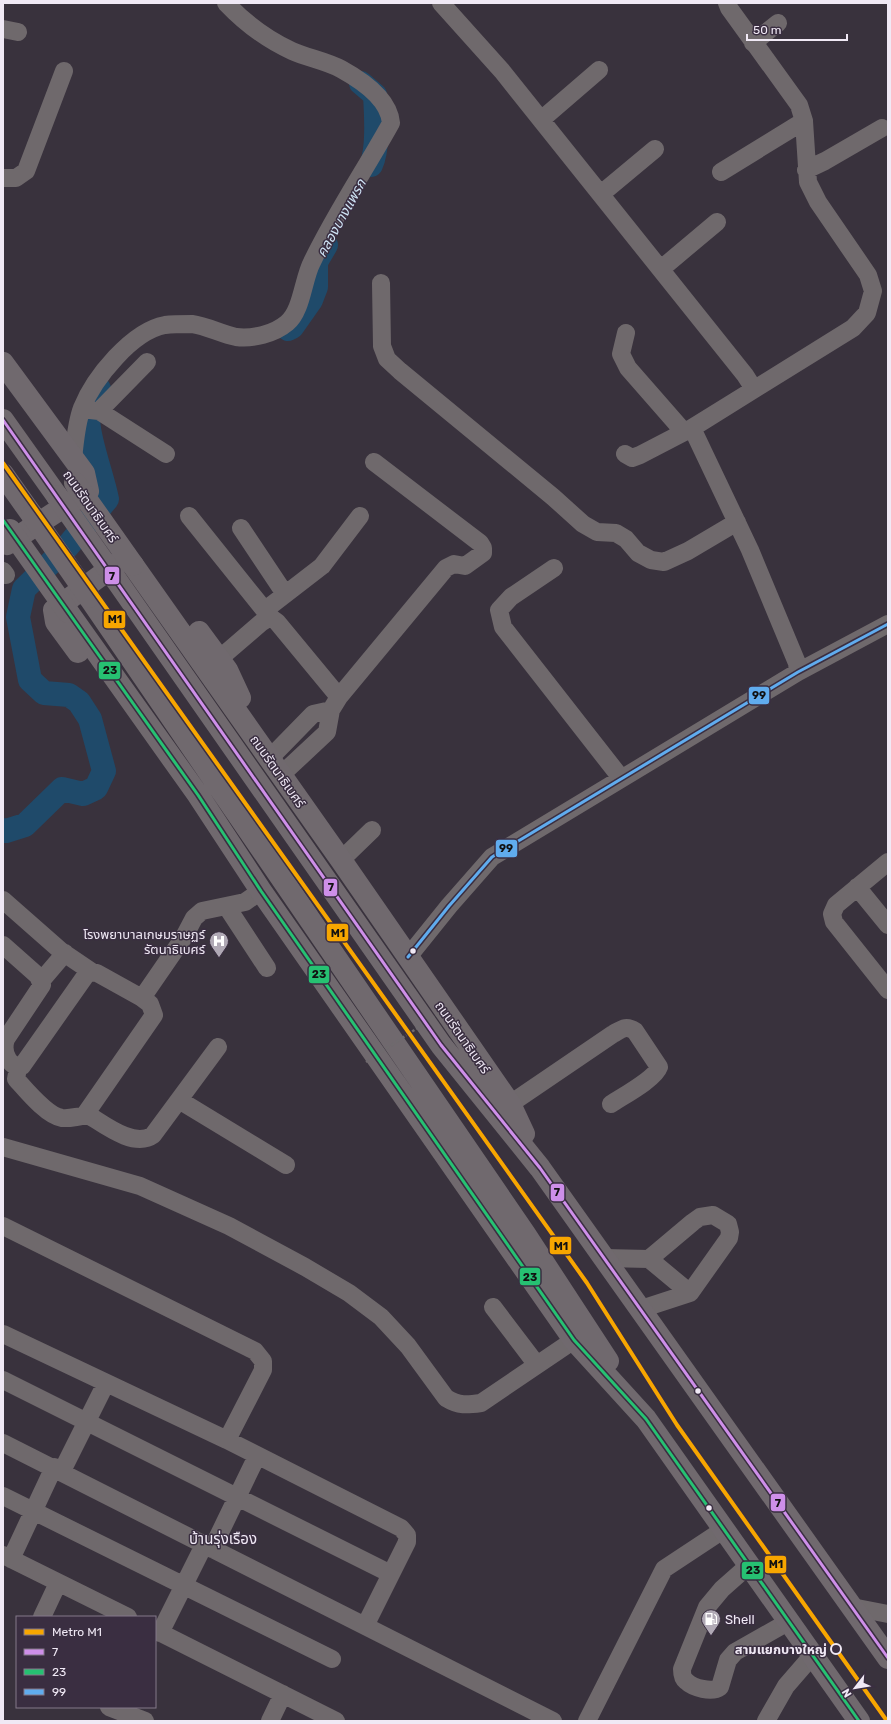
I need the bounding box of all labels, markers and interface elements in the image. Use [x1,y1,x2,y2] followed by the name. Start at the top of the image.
[747,16,847,42] scale bar
[753,23,781,37] text: 50 m
[313,176,370,260] water label: คลองบางแพรก
[60,467,121,546] street label: ถนนรัตนาธิเบศร์
[104,566,120,585] line badge: 7
[109,570,116,583] text: 7
[103,610,126,629] line badge: M1
[108,613,122,626] text: M1
[98,661,121,680] line badge: 23
[103,664,117,677] text: 23
[748,686,770,705] line badge: 99
[752,689,766,702] text: 99
[247,732,308,811] street label: ถนนรัตนาธิเบศร์
[495,839,518,858] line badge: 99
[499,842,513,855] text: 99
[323,878,338,897] line badge: 7
[328,881,335,894] text: 7
[326,923,349,942] line badge: M1
[83,927,206,957] place label: โรงพยาบาลเกษมราษฏร์ รัตนาธิเบศร์
[331,927,345,940] text: M1
[208,930,230,958] hospital icon: โรงพยาบาลเกษมราษฏร์ รัตนาธิเบศร์
[408,946,418,956] unlabelled marker
[308,965,330,984] line badge: 23
[312,968,326,981] text: 23
[432,998,493,1077] street label: ถนนรัตนาธิเบศร์
[550,1183,565,1202] line badge: 7
[554,1186,561,1199] text: 7
[549,1236,572,1255] line badge: M1
[554,1240,568,1253] text: M1
[519,1267,541,1286] line badge: 23
[523,1271,537,1284] text: 23
[693,1386,703,1396] unlabelled marker
[770,1493,786,1512] line badge: 7
[775,1497,782,1510] text: 7
[704,1503,714,1513] unlabelled marker
[189,1530,257,1548] district label: บ้านรุ่งเรือง
[764,1555,787,1574] line badge: M1
[769,1558,783,1571] text: M1
[741,1561,764,1580] line badge: 23
[746,1564,760,1577] text: 23
[700,1608,722,1636] fuel station icon: Shell
[725,1612,755,1627] place label: Shell
[16,1616,156,1708] legend
[52,1625,102,1639] text: Metro M1
[735,1642,827,1657] place label: สามแยกบางใหญ่
[830,1643,842,1655] marker: สามแยกบางใหญ่
[52,1645,58,1659] text: 7
[52,1665,66,1679] text: 23
[835,1668,875,1708] north arrow
[52,1685,66,1699] text: 99
[839,1686,854,1700] text: N

